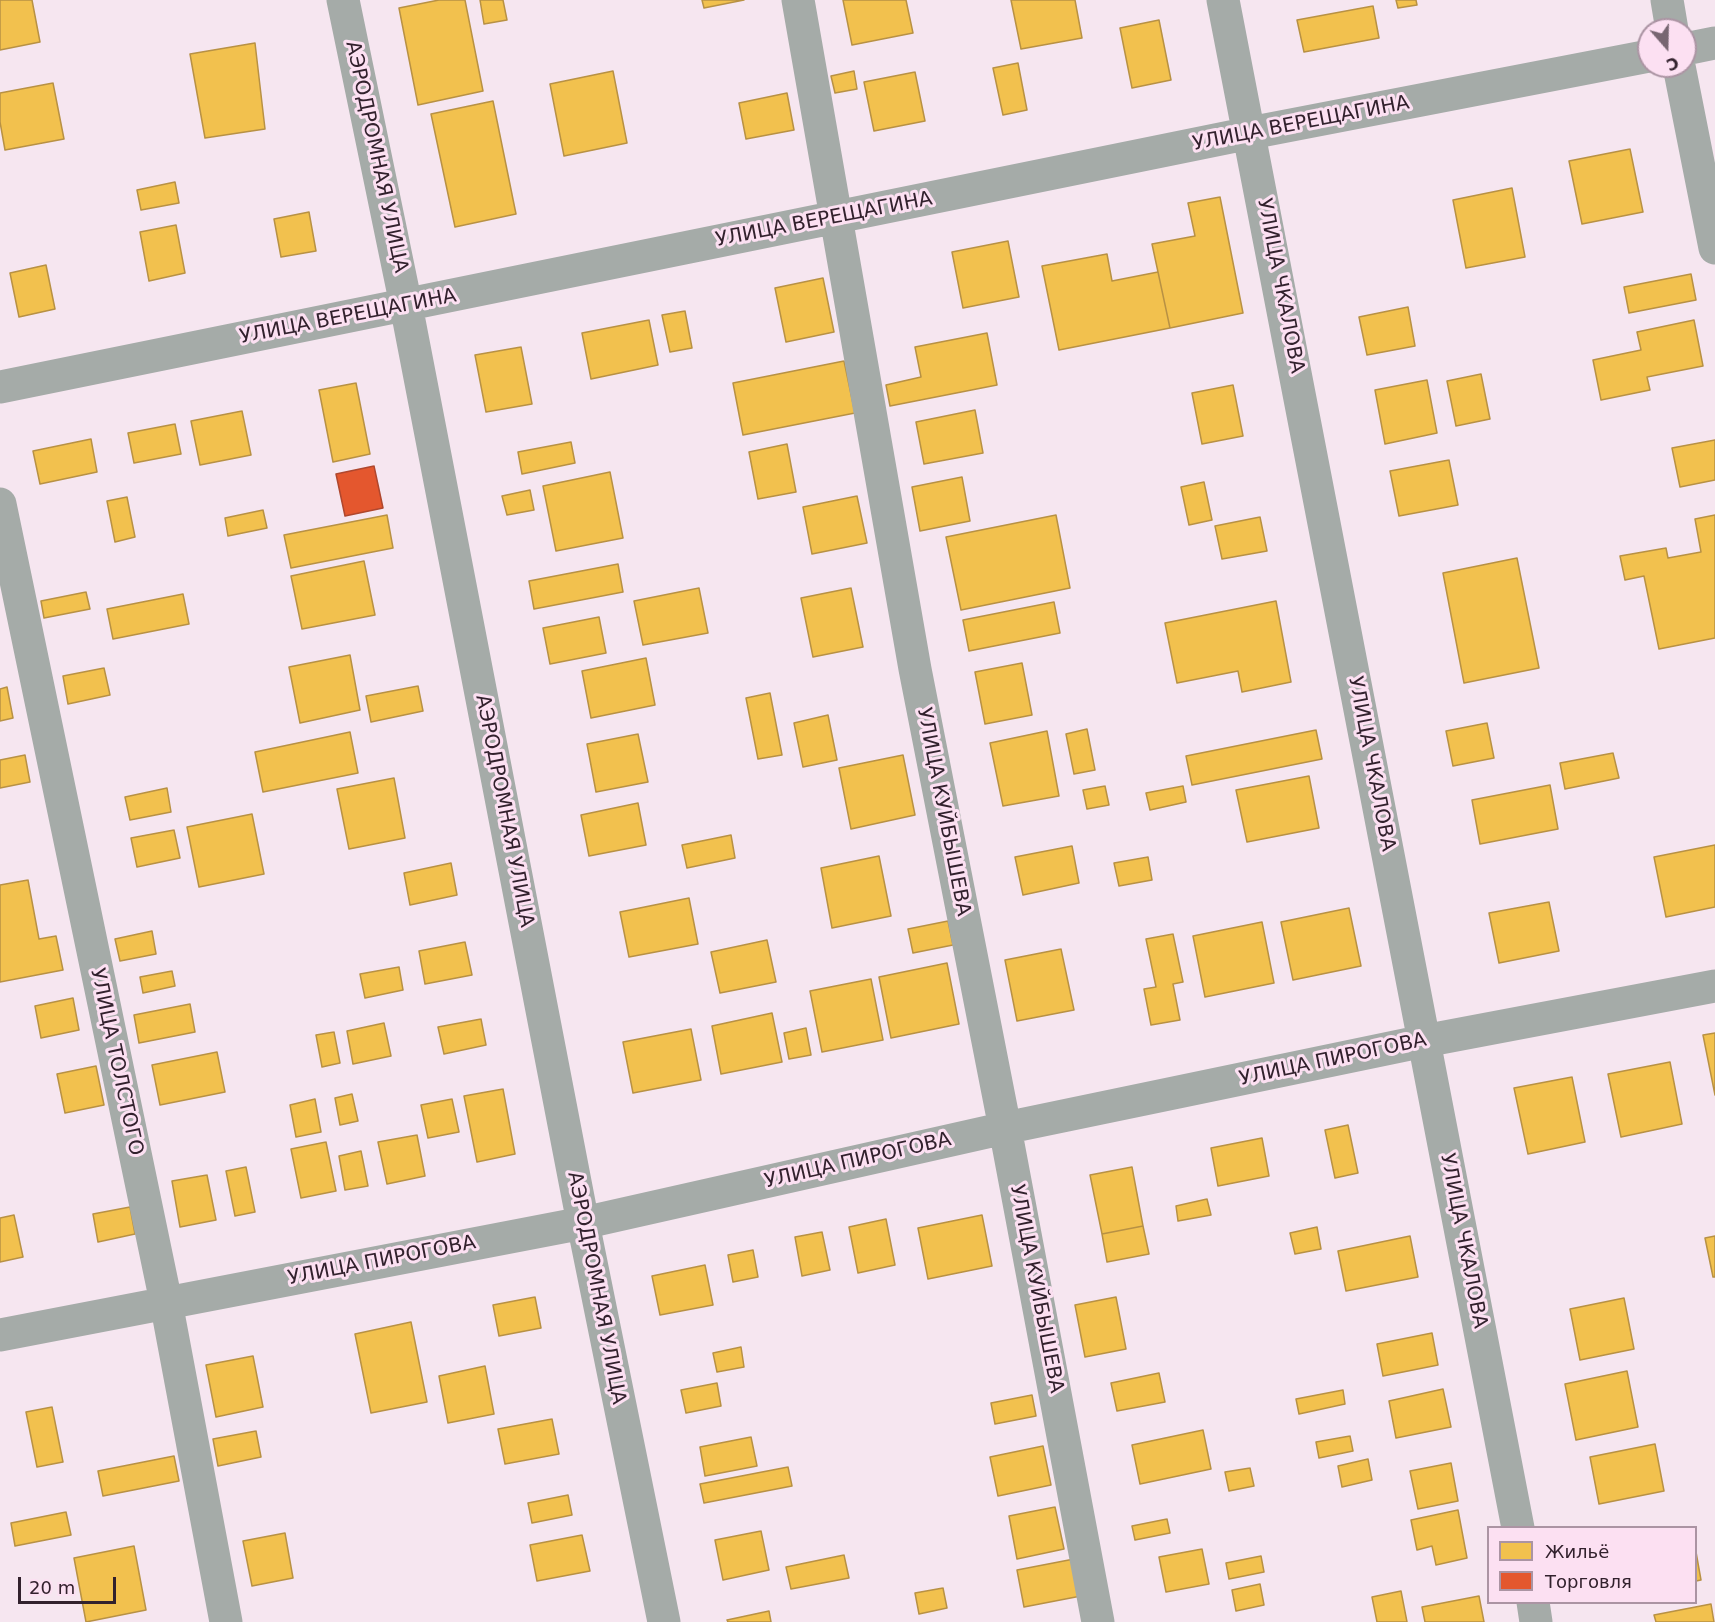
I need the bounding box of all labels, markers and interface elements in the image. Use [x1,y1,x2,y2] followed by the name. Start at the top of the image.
[1637,18,1697,78] north arrow
[340,39,412,275] street label: АЭРОДРОМНАЯ УЛИЦА
[1664,53,1681,74] text: С
[1191,91,1411,157] street label: УЛИЦА ВЕРЕЩАГИНА
[714,187,934,253] street label: УЛИЦА ВЕРЕЩАГИНА
[1251,197,1309,375] street label: УЛИЦА ЧКАЛОВА
[238,284,458,350] street label: УЛИЦА ВЕРЕЩАГИНА
[1342,675,1400,853] street label: УЛИЦА ЧКАЛОВА
[470,693,538,929] street label: АЭРОДРОМНАЯ УЛИЦА
[911,706,975,918] street label: УЛИЦА КУЙБЫШЕВА
[84,966,148,1158] street label: УЛИЦА ТОЛСТОГО
[1237,1028,1429,1092] street label: УЛИЦА ПИРОГОВА
[762,1128,954,1194] street label: УЛИЦА ПИРОГОВА
[1434,1152,1492,1330] street label: УЛИЦА ЧКАЛОВА
[562,1170,630,1406] street label: АЭРОДРОМНАЯ УЛИЦА
[1004,1183,1068,1395] street label: УЛИЦА КУЙБЫШЕВА
[286,1231,478,1291] street label: УЛИЦА ПИРОГОВА
[1487,1526,1697,1604] legend
[1545,1541,1609,1562] text: Жильё
[21,1565,118,1603] scale bar
[1545,1571,1632,1592] text: Торговля
[29,1577,75,1598] text: 20 m

